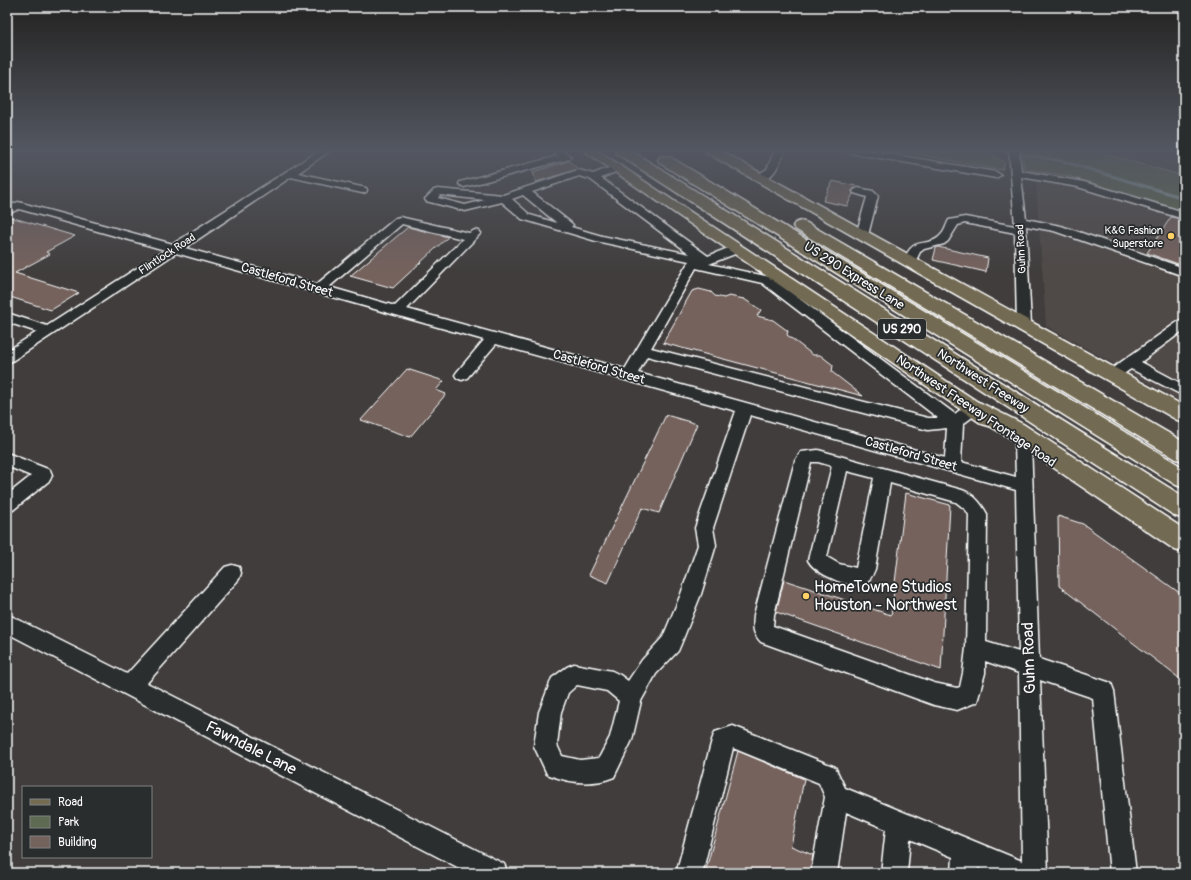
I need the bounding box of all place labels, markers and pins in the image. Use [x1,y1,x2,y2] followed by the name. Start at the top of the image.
[1105,224,1164,250] place label: K&G Fashion Superstore
[1166,231,1176,241] marker: K&G Fashion Superstore
[814,577,958,615] place label: HomeTowne Studios Houston - Northwest
[801,591,811,601] marker: HomeTowne Studios Houston - Northwest

